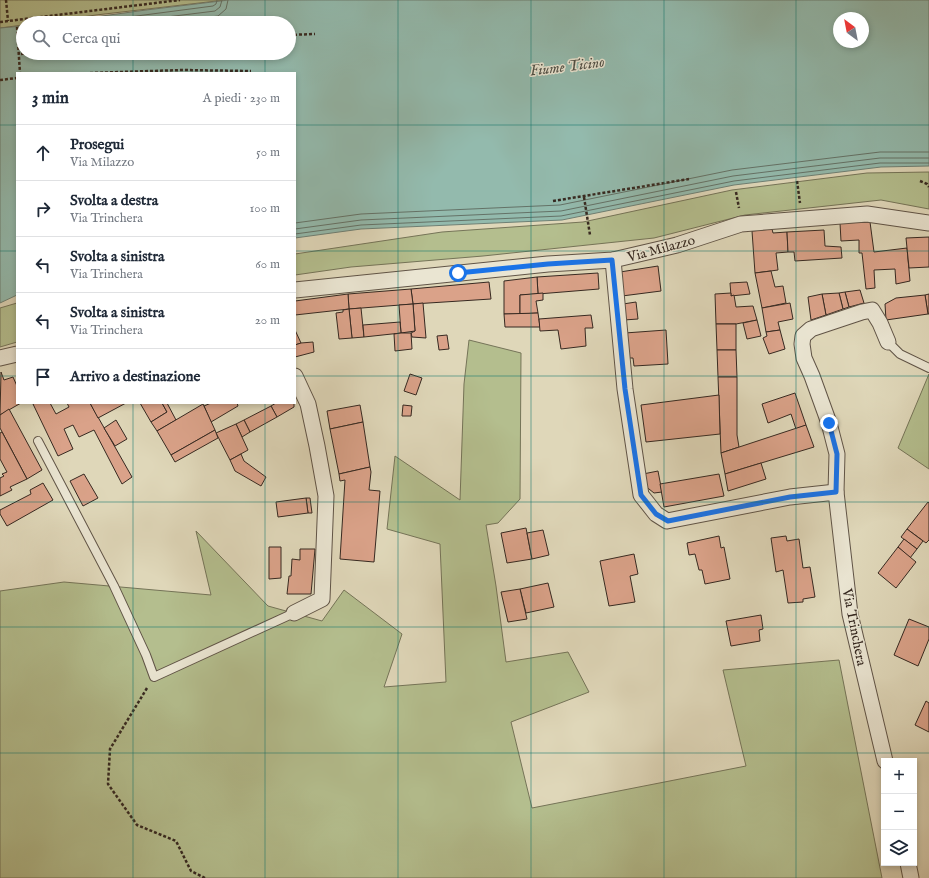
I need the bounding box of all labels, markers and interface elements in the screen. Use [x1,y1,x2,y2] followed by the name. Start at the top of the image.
[833,12,869,48] north arrow
[16,16,296,60] search box
[30,27,52,49] icon: search
[62,29,121,48] text: Cerca qui
[529,52,605,80] water label: Fiume Ticino
[32,88,69,109] text: 3 min
[203,90,280,107] text: A piedi · 230 m
[70,135,124,154] text: Prosegui
[32,142,54,164] icon: ahead
[256,144,280,161] text: 50 m
[70,154,134,171] text: Via Milazzo
[70,191,158,210] text: Svolta a destra
[32,198,54,220] icon: right
[250,200,280,217] text: 100 m
[70,210,143,227] text: Via Trinchera
[624,231,697,267] street label: Via Milazzo
[70,247,165,266] text: Svolta a sinistra
[32,254,54,276] icon: left
[255,256,280,273] text: 60 m
[449,264,467,282] route start
[70,266,143,283] text: Via Trinchera
[70,303,165,322] text: Svolta a sinistra
[32,310,54,332] icon: left
[255,312,280,329] text: 20 m
[70,322,143,339] text: Via Trinchera
[32,366,54,388] icon: arrive
[70,367,200,386] text: Arrivo a destinazione
[820,414,838,432] route end
[838,586,871,668] street label: Via Trinchera
[881,758,917,866] map controls
[881,758,917,794] button: +
[881,794,917,830] button: −
[881,830,917,866] button: layers

